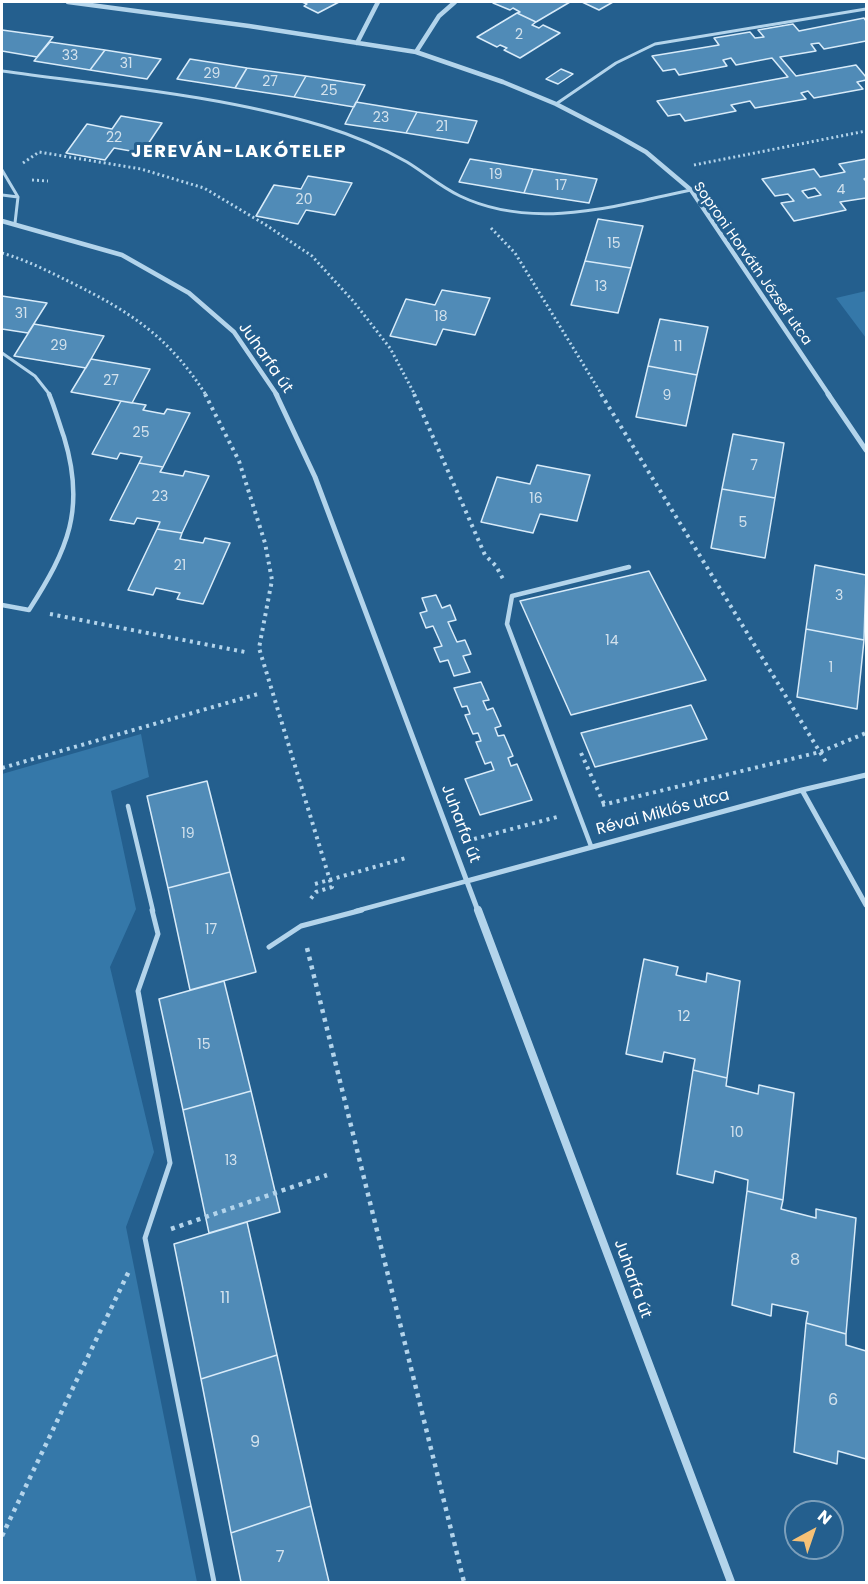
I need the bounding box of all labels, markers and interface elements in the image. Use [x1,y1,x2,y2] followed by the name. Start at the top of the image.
[515,27,523,43] house number: 2
[62,48,78,64] house number: 33
[120,56,132,72] house number: 31
[204,66,220,82] house number: 29
[262,74,278,90] house number: 27
[321,83,337,99] house number: 25
[373,110,389,126] house number: 23
[436,119,448,135] house number: 21
[106,130,122,146] house number: 22
[131,141,347,163] district label: JEREVÁN-LAKÓTELEP
[489,167,503,183] house number: 19
[555,178,567,194] house number: 17
[689,179,815,349] street label: Soproni Horváth József utca
[837,182,845,198] house number: 4
[296,192,312,208] house number: 20
[607,236,621,252] house number: 15
[595,279,607,295] house number: 13
[15,306,27,322] house number: 31
[434,309,448,325] house number: 18
[234,319,296,397] street label: Juharfa út
[51,338,67,354] house number: 29
[674,339,682,355] house number: 11
[103,373,119,389] house number: 27
[663,388,671,404] house number: 9
[133,425,149,441] house number: 25
[750,458,758,474] house number: 7
[152,489,168,505] house number: 23
[529,491,543,507] house number: 16
[739,515,747,531] house number: 5
[174,558,186,574] house number: 21
[835,588,843,604] house number: 3
[605,633,619,649] house number: 14
[829,660,833,676] house number: 1
[436,782,484,866] street label: Juharfa út
[594,786,732,840] street label: Révai Miklós utca
[181,826,195,842] house number: 19
[205,922,217,938] house number: 17
[678,1009,690,1025] house number: 12
[197,1037,211,1053] house number: 15
[730,1125,744,1141] house number: 10
[225,1153,237,1169] house number: 13
[609,1237,655,1321] street label: Juharfa út
[790,1251,800,1271] house number: 8
[220,1289,230,1309] house number: 11
[828,1391,838,1411] house number: 6
[250,1433,260,1453] house number: 9
[784,1500,844,1560] north arrow
[813,1505,837,1530] text: N
[276,1548,284,1568] house number: 7

